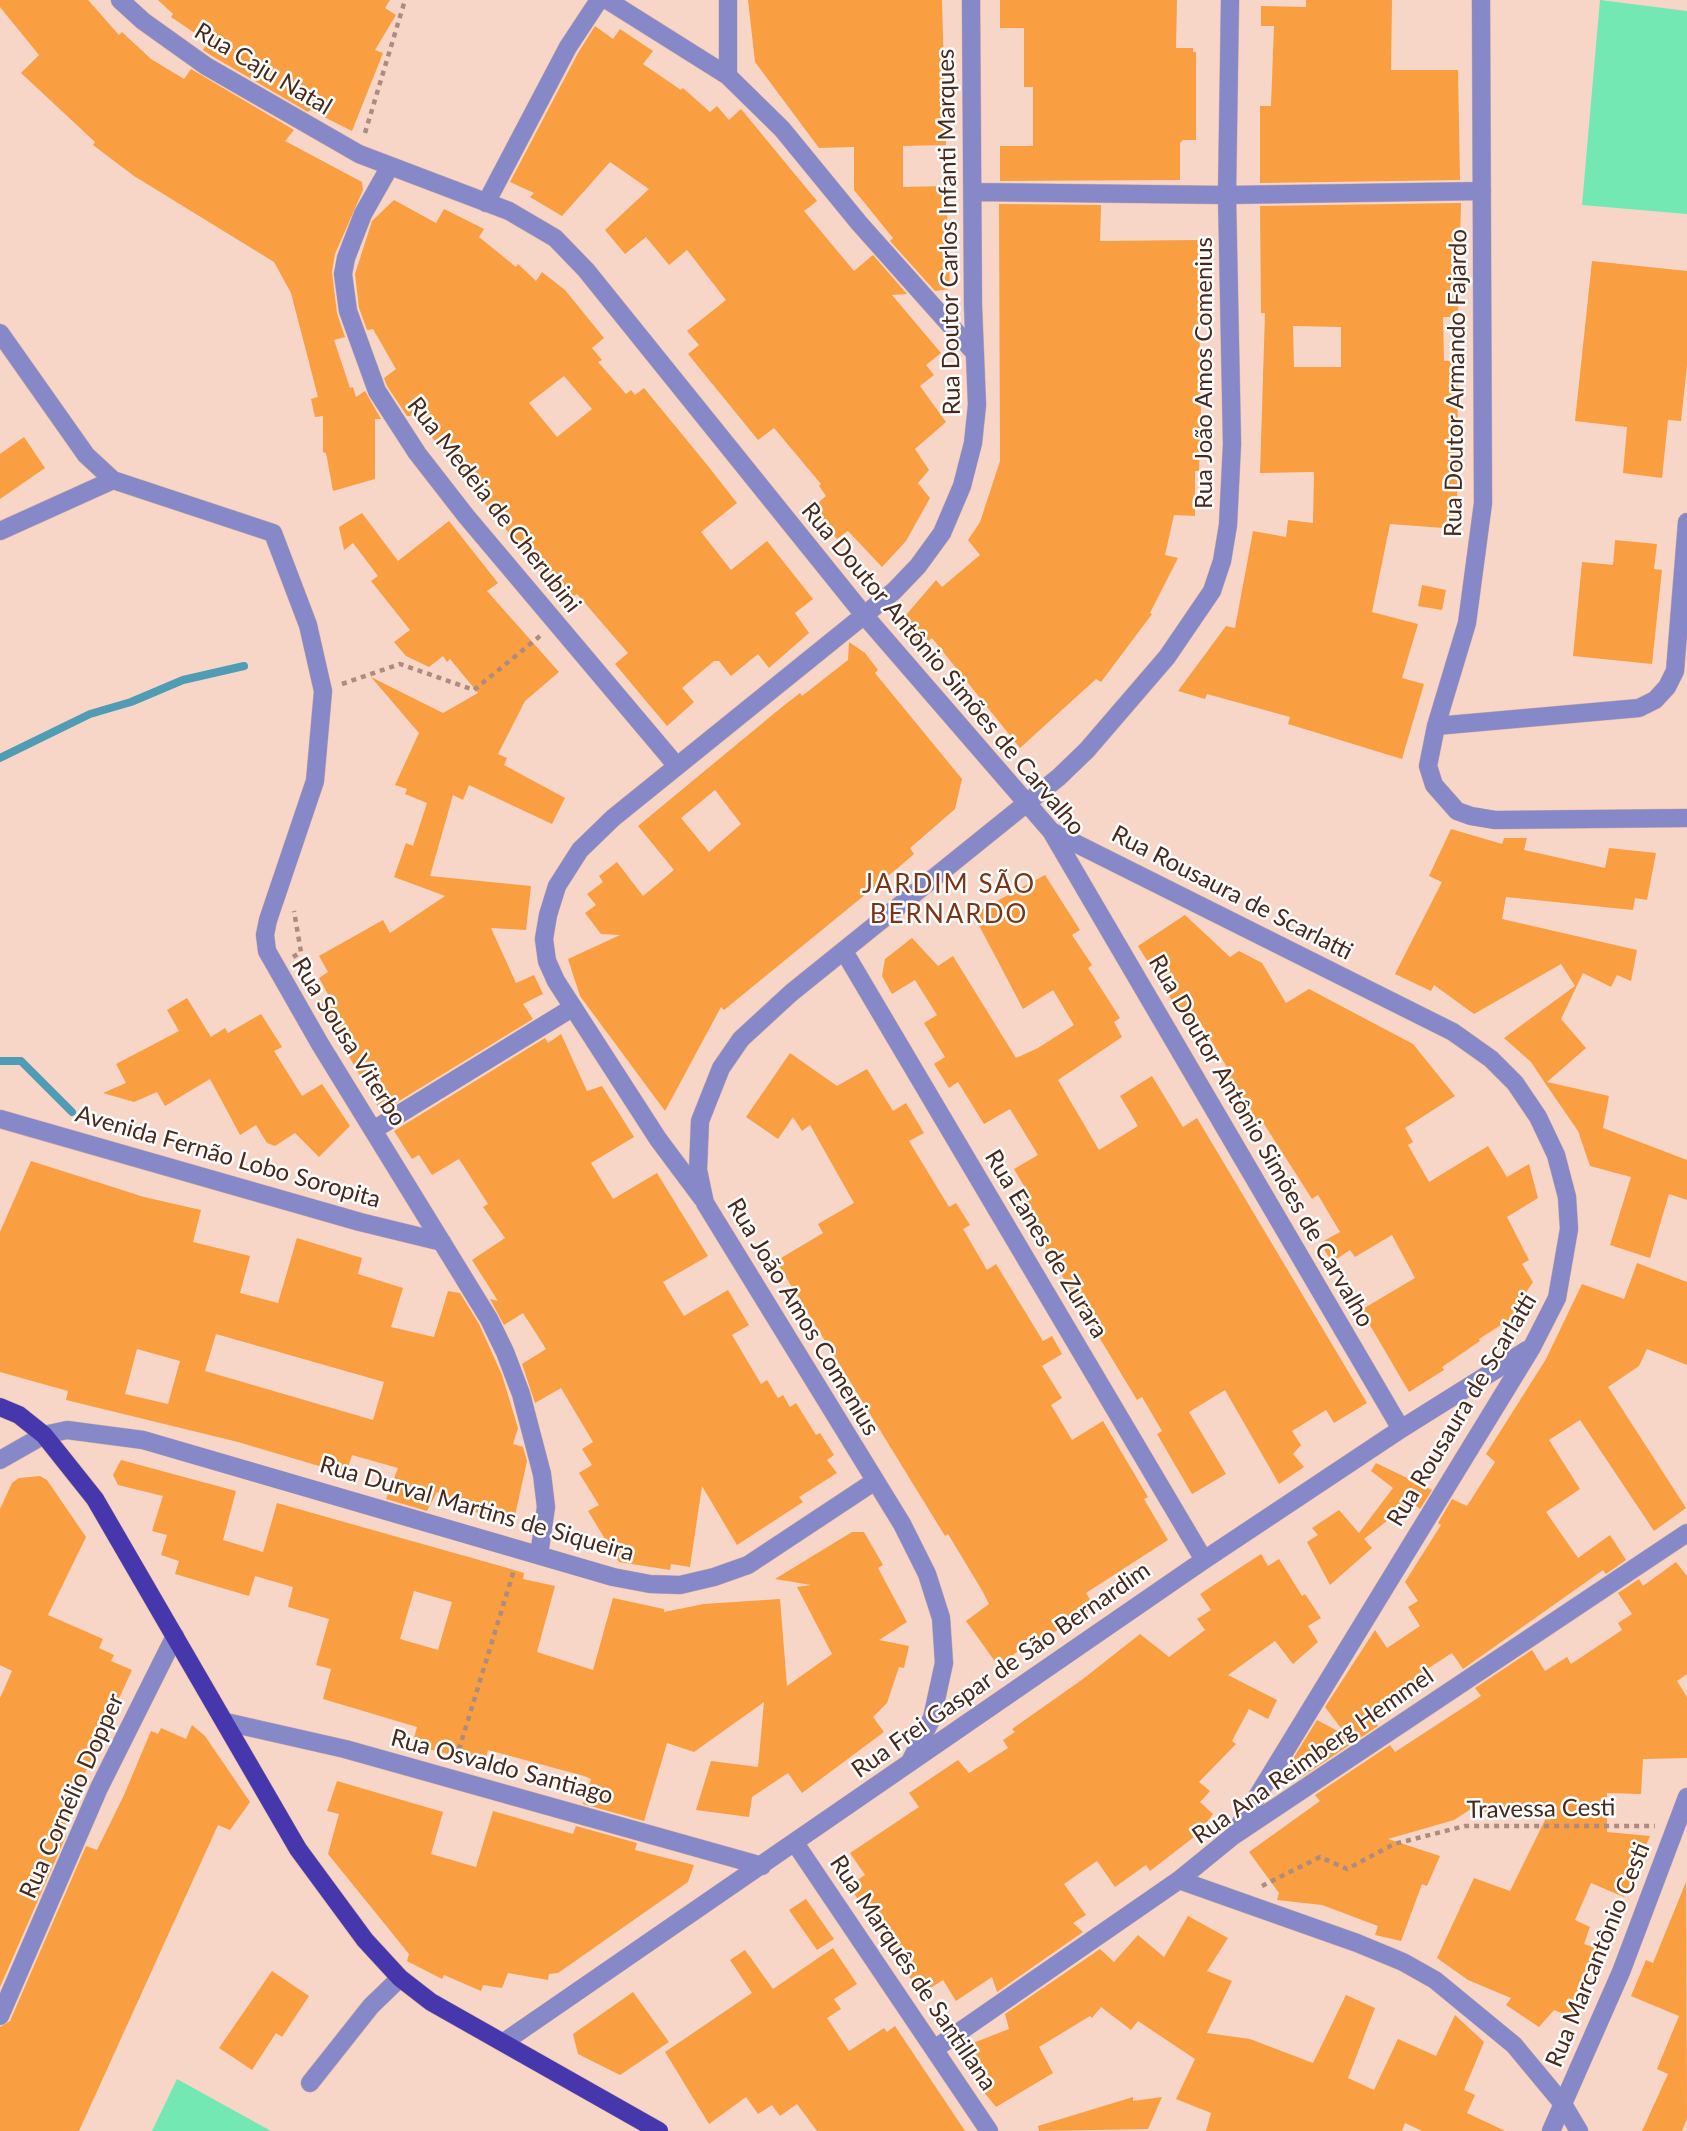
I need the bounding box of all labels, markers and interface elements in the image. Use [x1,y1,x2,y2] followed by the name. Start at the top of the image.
[189,17,337,121] street label: Rua Caju Natal
[931,48,967,416] street label: Rua Doutor Carlos Infanti Marques
[1439,229,1473,537] street label: Rua Doutor Armando Fajardo
[1190,237,1218,509] street label: Rua João Amos Comenius
[401,392,587,618] street label: Rua Medeia de Cherubini
[795,497,1091,841] street label: Rua Doutor Antônio Simões de Carvalho
[1107,820,1357,966] street label: Rua Rousaura de Scarlatti
[863,869,1035,931] district label: JARDIM SÃO BERNARDO
[1142,950,1380,1332] street label: Rua Doutor Antônio Simões de Carvalho
[286,952,412,1132] street label: Rua Sousa Viterbo
[72,1100,384,1214] street label: Avenida Fernão Lobo Soropita
[978,1145,1114,1343] street label: Rua Eanes de Zurara
[721,1193,885,1441] street label: Rua João Amos Comenius
[1381,1288,1543,1532] street label: Rua Rousaura de Scarlatti
[316,1450,638,1568] street label: Rua Durval Martins de Siqueira
[846,1556,1156,1784] street label: Rua Frei Gaspar de São Bernardim
[1187,1662,1439,1850] street label: Rua Ana Reimberg Hemmel
[14,1689,130,1903] street label: Rua Cornélio Dopper
[388,1723,616,1811] street label: Rua Osvaldo Santiago
[1466,1793,1616,1825] street label: Travessa Cesti
[1540,1839,1656,2071] street label: Rua Marcantônio Cesti
[823,1850,1003,2096] street label: Rua Marquês de Santillana

